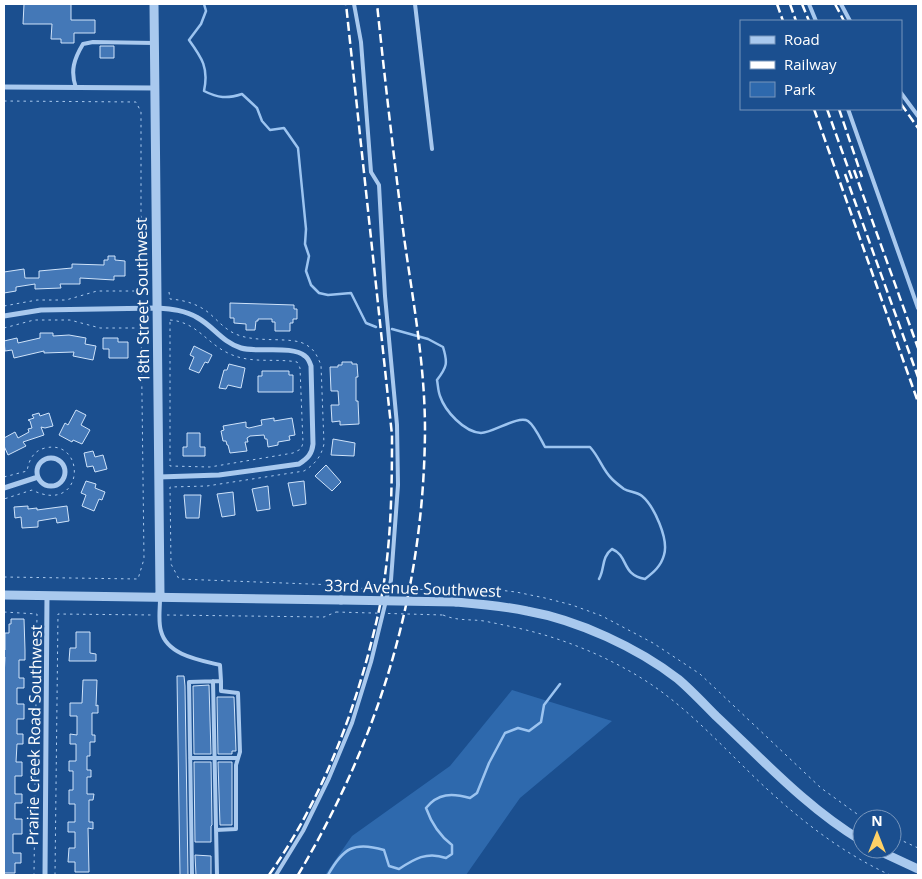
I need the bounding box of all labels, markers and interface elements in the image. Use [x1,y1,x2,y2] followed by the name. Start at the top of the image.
[740,20,902,110] legend
[784,29,820,49] text: Road
[784,54,837,74] text: Railway
[784,79,815,99] text: Park
[130,217,154,383] street label: 18th Street Southwest
[324,574,502,602] street label: 33rd Avenue Southwest
[21,624,47,846] street label: Prairie Creek Road Southwest
[852,809,902,859] north arrow
[871,811,883,830] text: N

